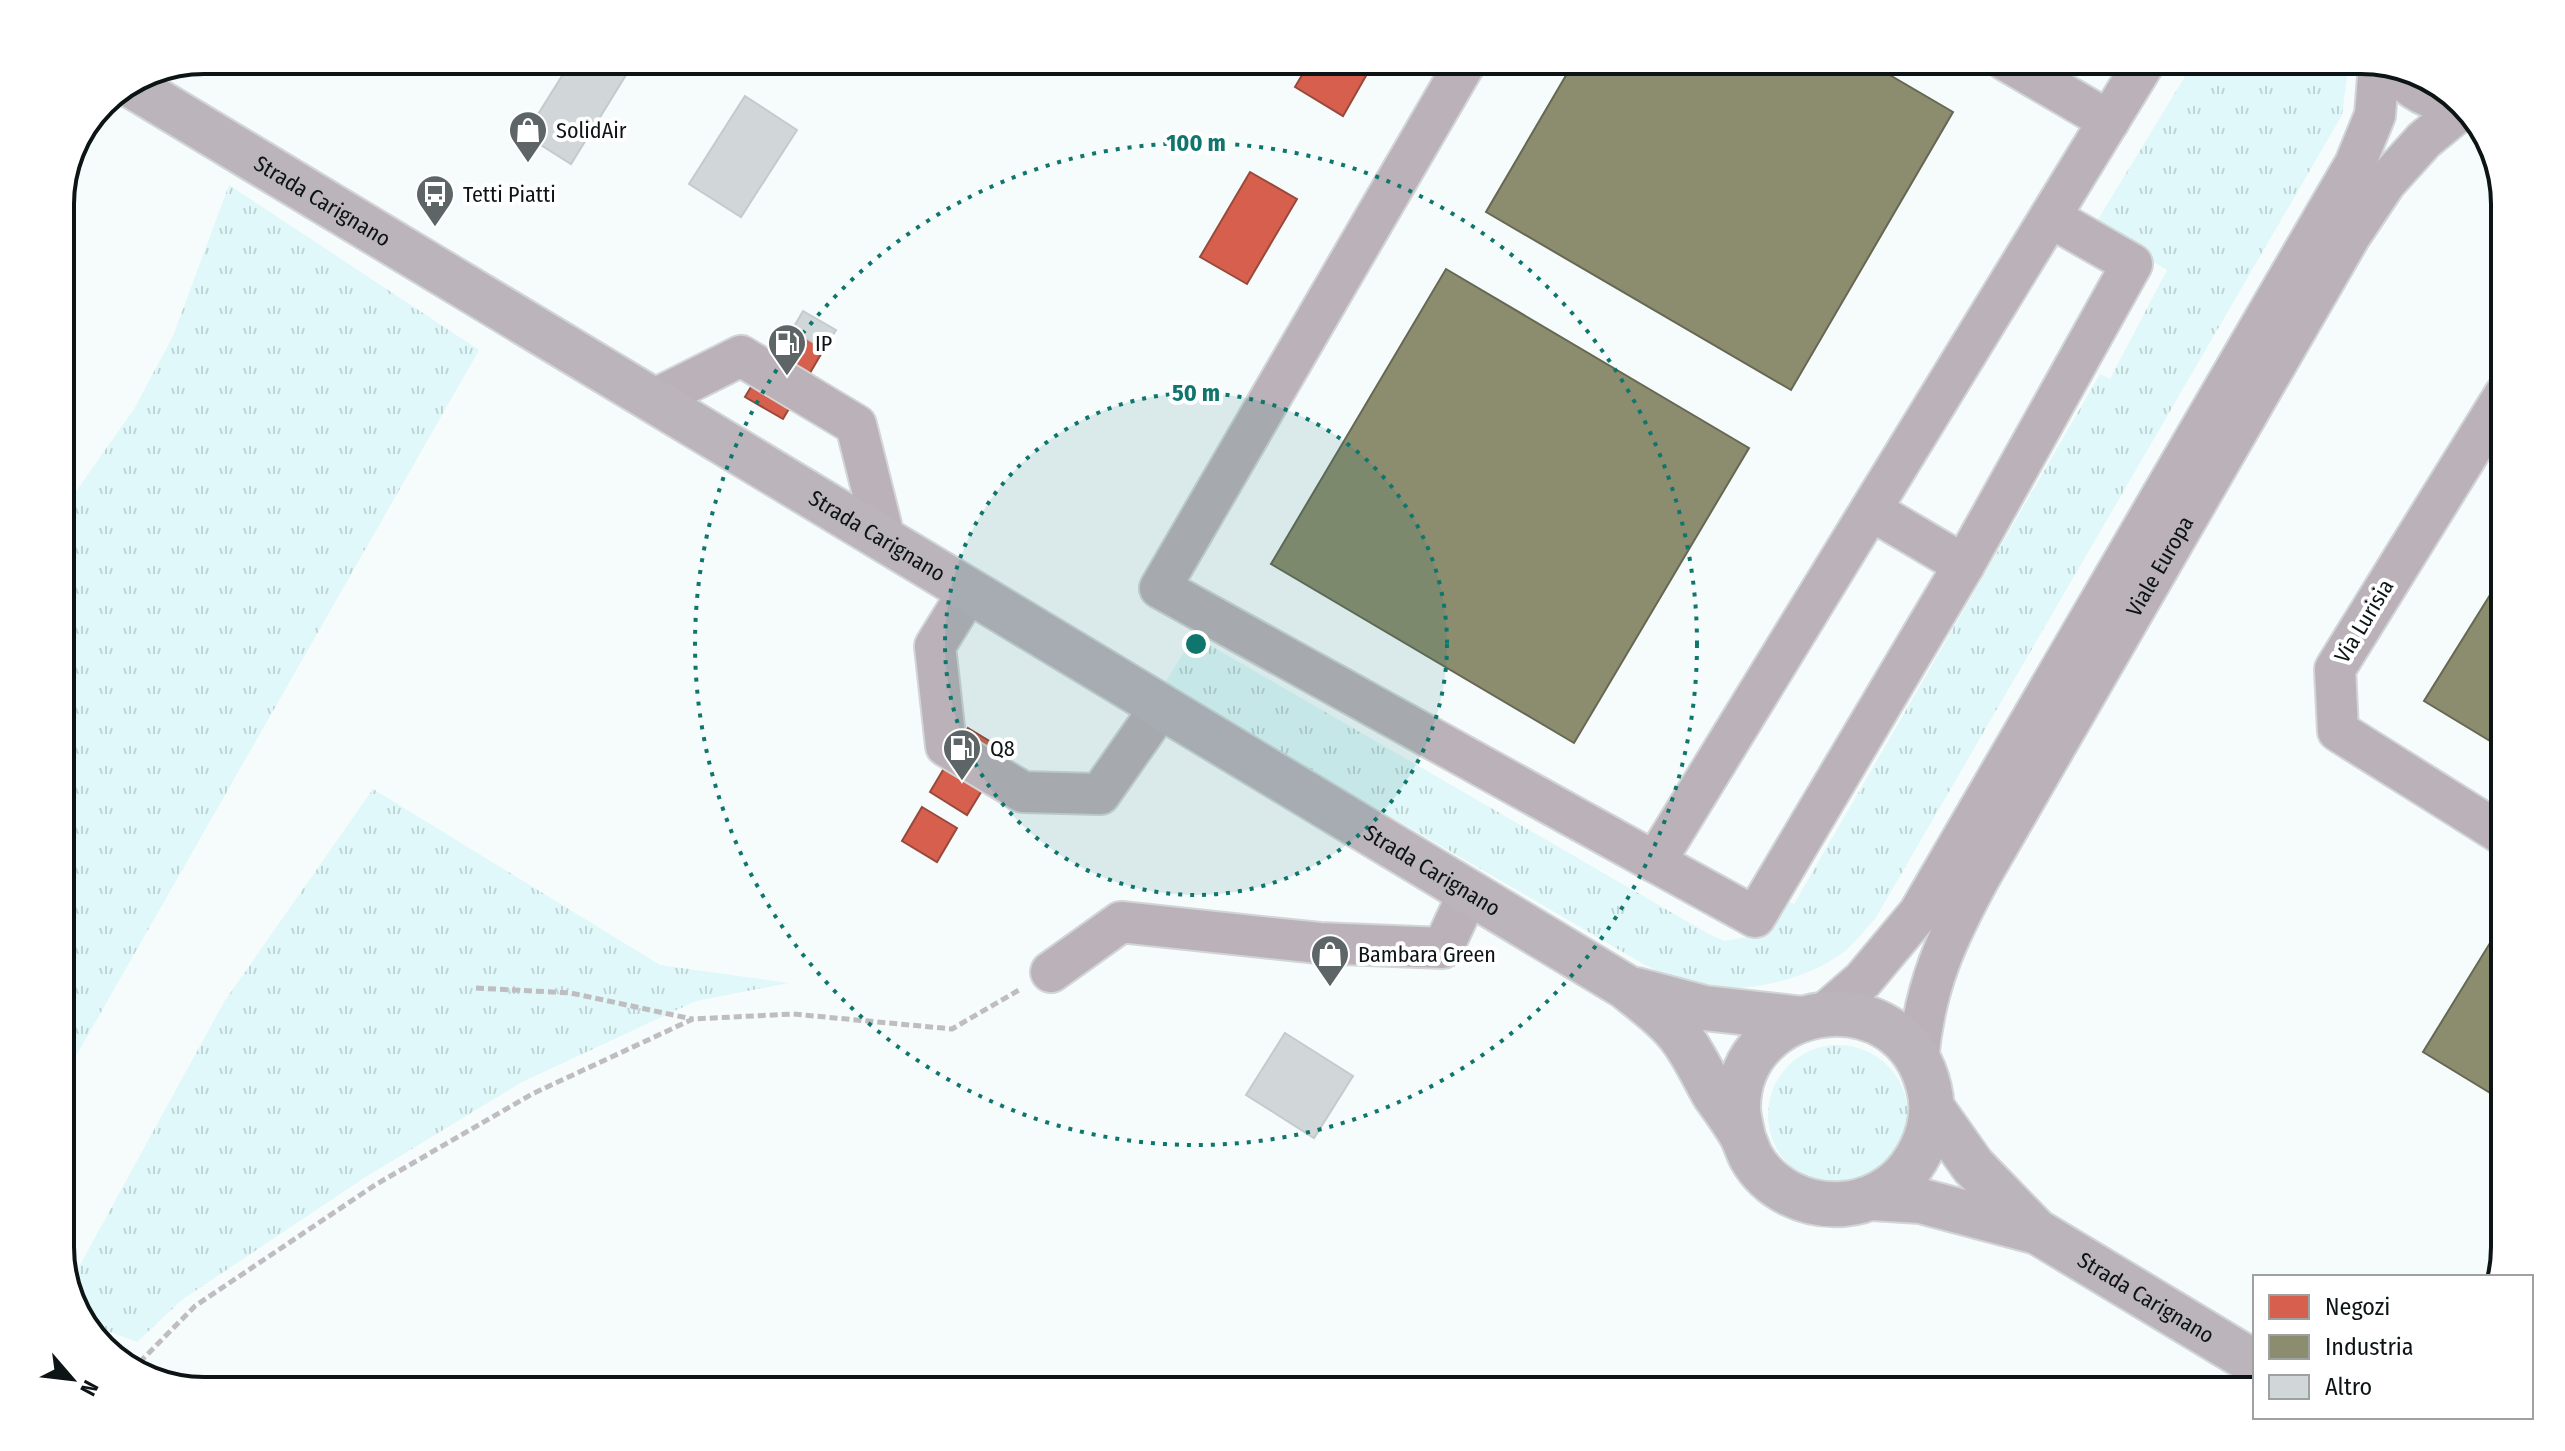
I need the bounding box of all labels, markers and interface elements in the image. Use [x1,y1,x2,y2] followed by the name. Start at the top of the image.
[507,109,549,164] shop icon: SolidAir
[556,117,627,144] place label: SolidAir
[1166,129,1226,157] text: 100 m
[249,149,396,252] street label: Strada Carignano
[414,173,456,228] bus stop icon: Tetti Piatti
[463,181,556,208] place label: Tetti Piatti
[766,322,808,377] fuel station icon: IP
[815,330,832,357] place label: IP
[1172,379,1220,407] text: 50 m
[804,484,951,587] street label: Strada Carignano
[2120,511,2199,621] street label: Viale Europa
[2329,574,2399,668] street label: Via Lurisia
[1182,630,1210,658] centre of rings
[941,727,983,782] fuel station icon: Q8
[990,735,1015,762] place label: Q8
[1359,819,1505,922] street label: Strada Carignano
[1309,933,1351,988] shop icon: Bambara Green
[1358,941,1496,968] place label: Bambara Green
[2073,1246,2219,1349] street label: Strada Carignano
[2253,1275,2533,1419] legend
[2325,1293,2390,1321] text: Negozi
[2325,1333,2414,1361] text: Industria
[32,1339,112,1419] north arrow
[2325,1373,2372,1401] text: Altro
[74,1376,104,1400] text: N

